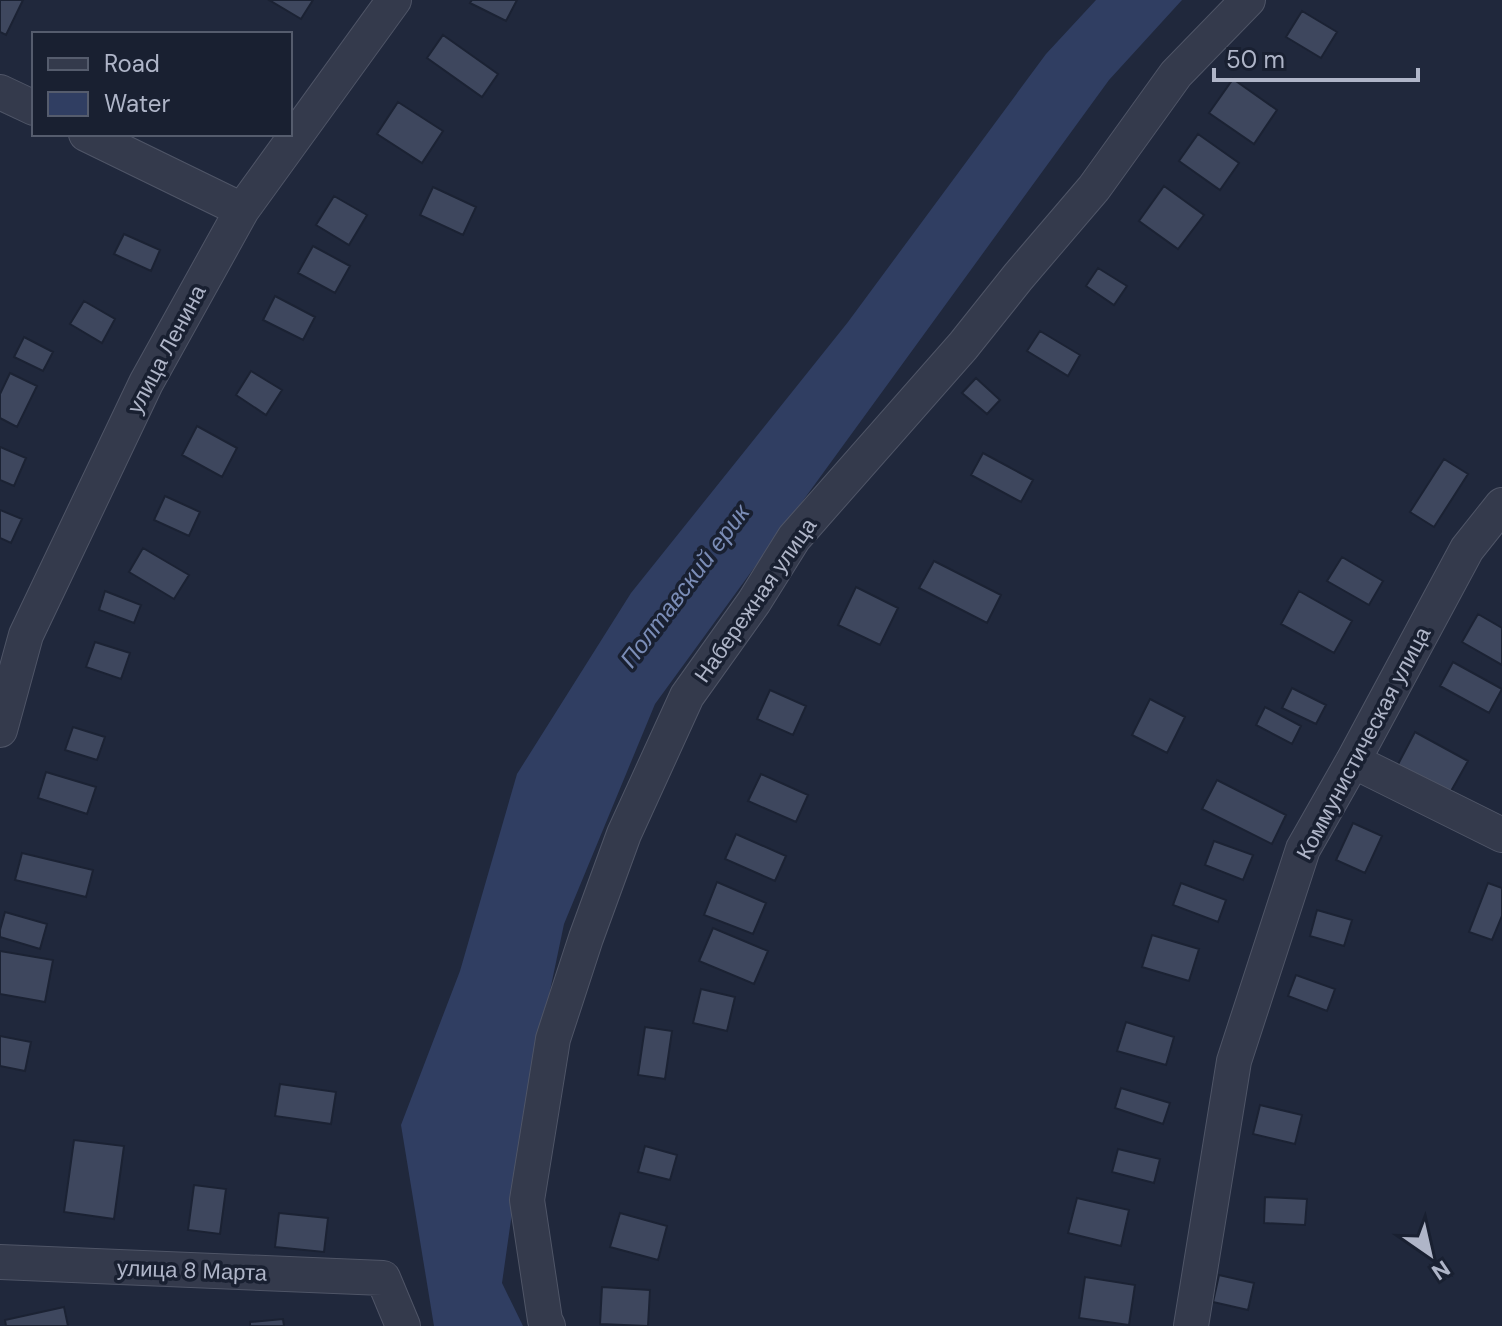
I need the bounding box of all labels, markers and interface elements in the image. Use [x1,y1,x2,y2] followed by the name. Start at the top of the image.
[32,32,292,136] legend
[1214,32,1418,82] scale bar
[1226,44,1285,75] text: 50 m
[104,48,160,79] text: Road
[104,88,170,119] text: Water
[120,279,213,419] street label: улица Ленина
[613,496,757,674] water label: Полтавский ерик
[688,512,823,688] street label: Набережная улица
[1290,621,1438,865] street label: Коммунистическая улица
[1390,1214,1470,1294] north arrow
[116,1253,268,1288] street label: улица 8 Марта
[1426,1254,1456,1287] text: N

